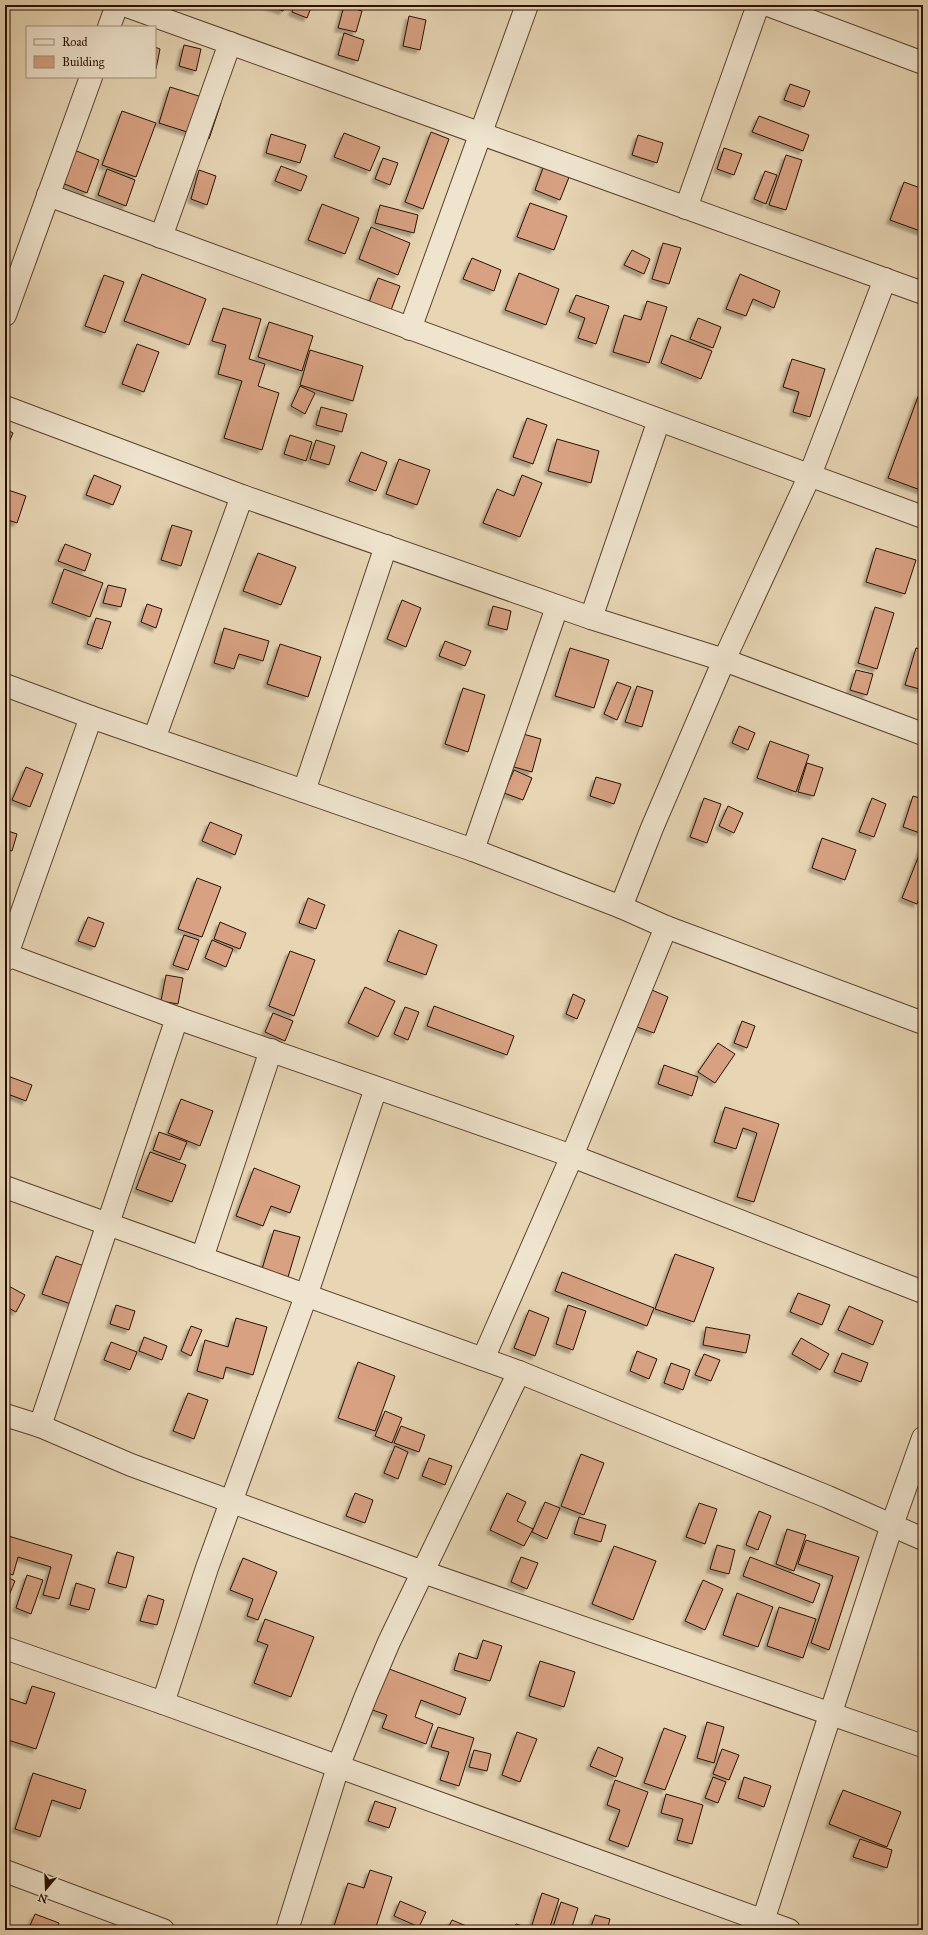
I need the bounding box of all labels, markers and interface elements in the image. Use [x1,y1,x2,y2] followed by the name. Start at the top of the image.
[26,26,156,78] legend
[62,35,88,49] text: Road
[62,55,105,70] text: Building
[26,1869,66,1909] north arrow
[36,1890,49,1906] text: N

